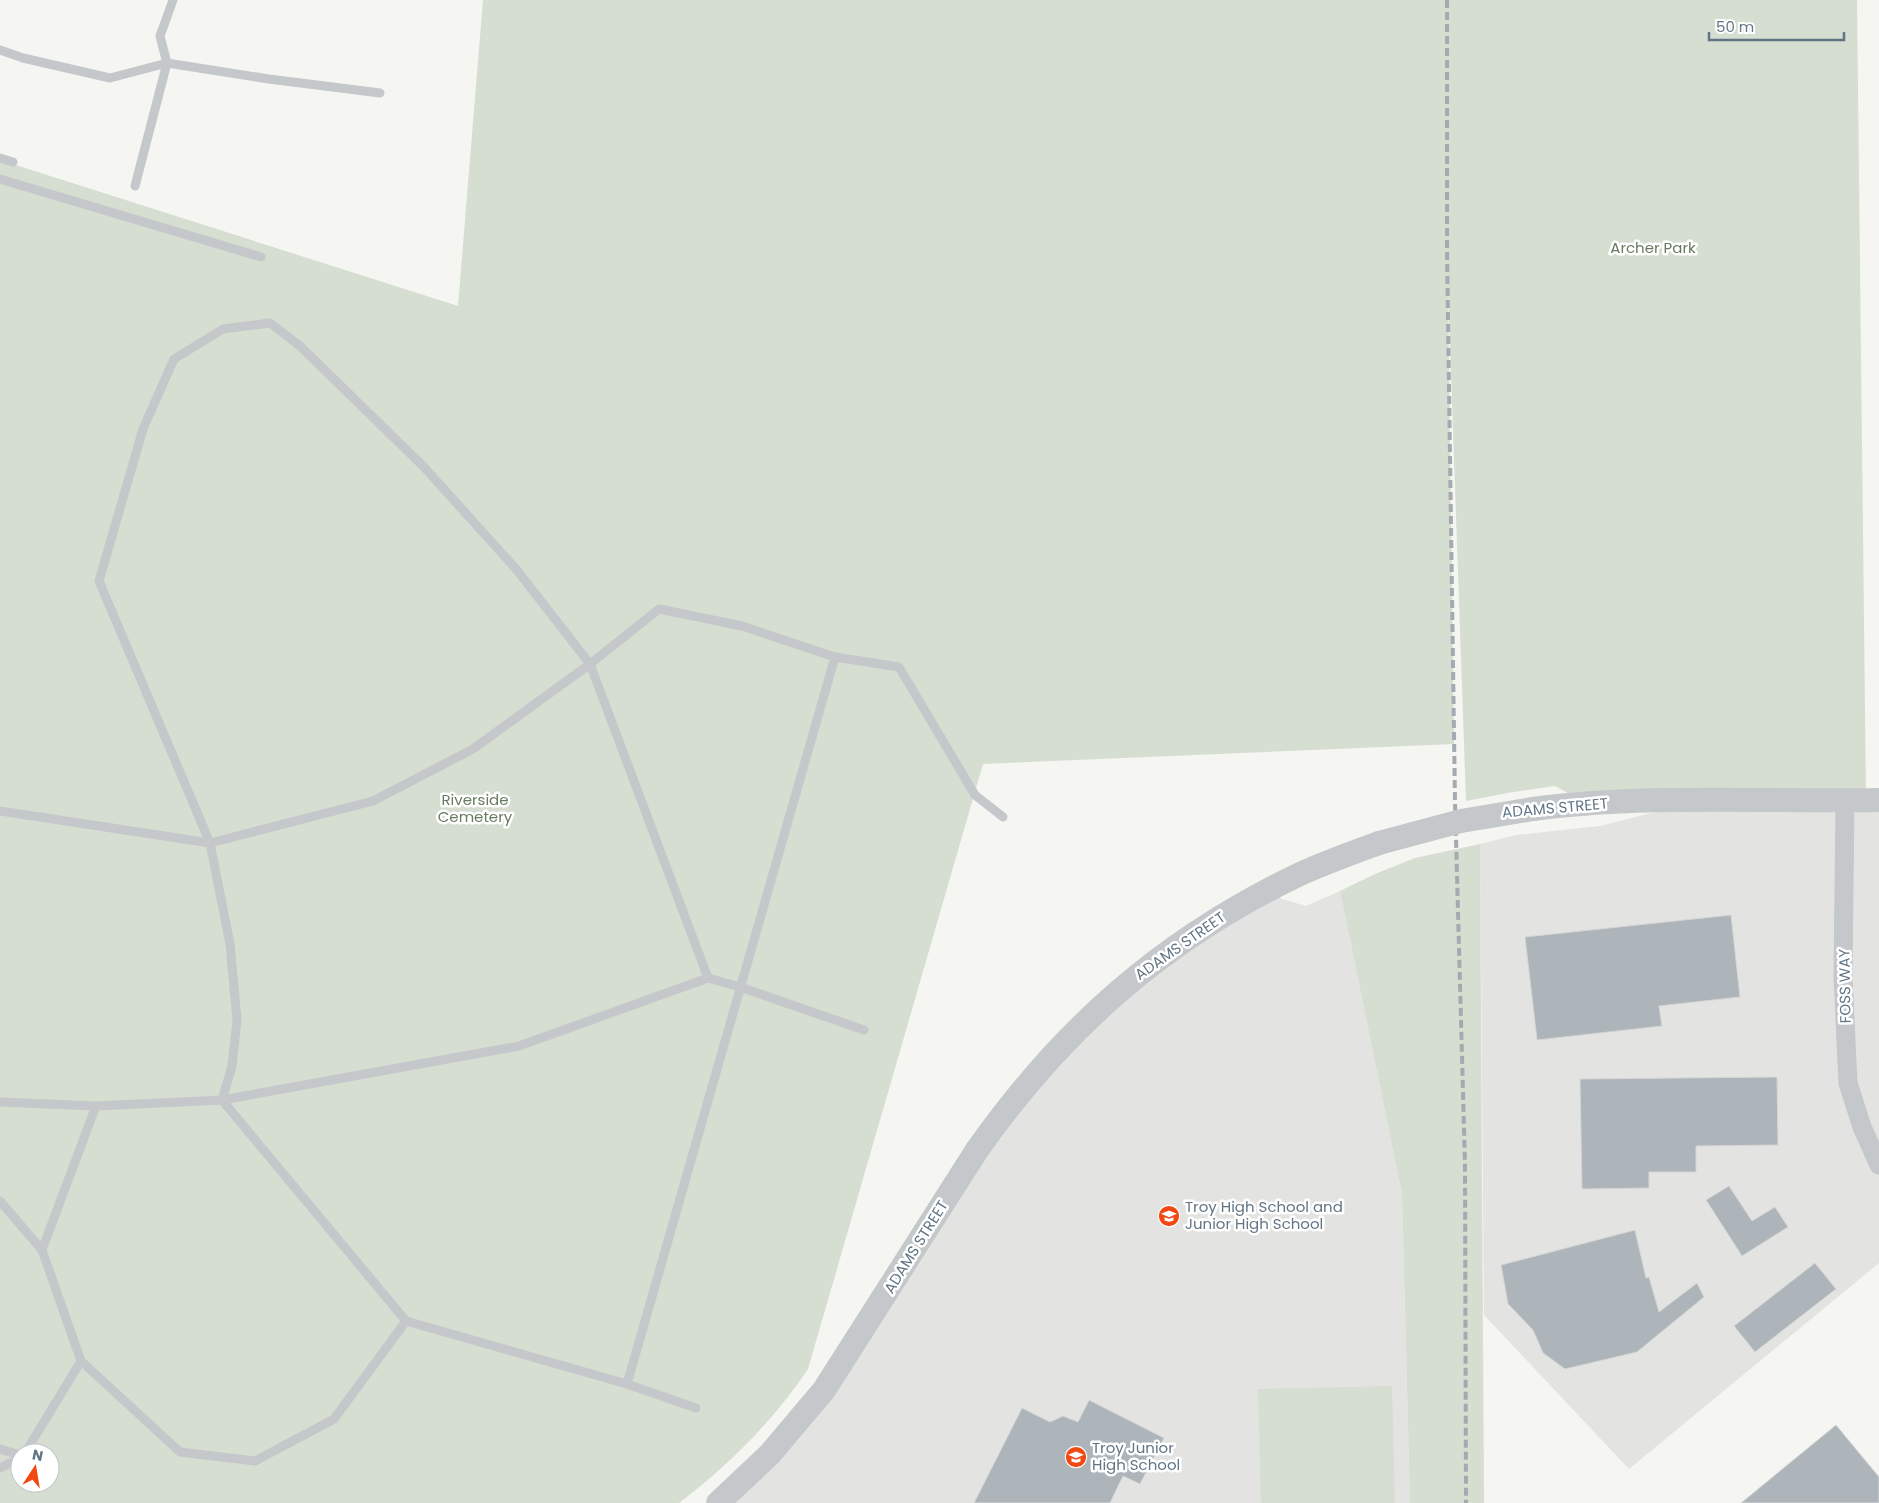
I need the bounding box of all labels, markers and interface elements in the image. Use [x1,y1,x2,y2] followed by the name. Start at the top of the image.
[1709,10,1844,42] scale bar
[1716,16,1754,37] text: 50 m
[1610,237,1696,258] park label: Archer Park
[438,789,513,827] park label: Riverside Cemetery
[1501,792,1609,823] street label: ADAMS STREET
[1130,907,1229,985] street label: ADAMS STREET
[1833,948,1856,1023] street label: FOSS WAY
[879,1196,953,1297] street label: ADAMS STREET
[1185,1196,1343,1234] place label: Troy High School and Junior High School
[1157,1204,1181,1228] school or university icon: Troy High School and Junior High School
[1092,1437,1180,1475] place label: Troy Junior High School
[10,1443,60,1493] north arrow
[30,1444,45,1466] text: N
[1064,1445,1088,1469] school or university icon: Troy Junior High School

